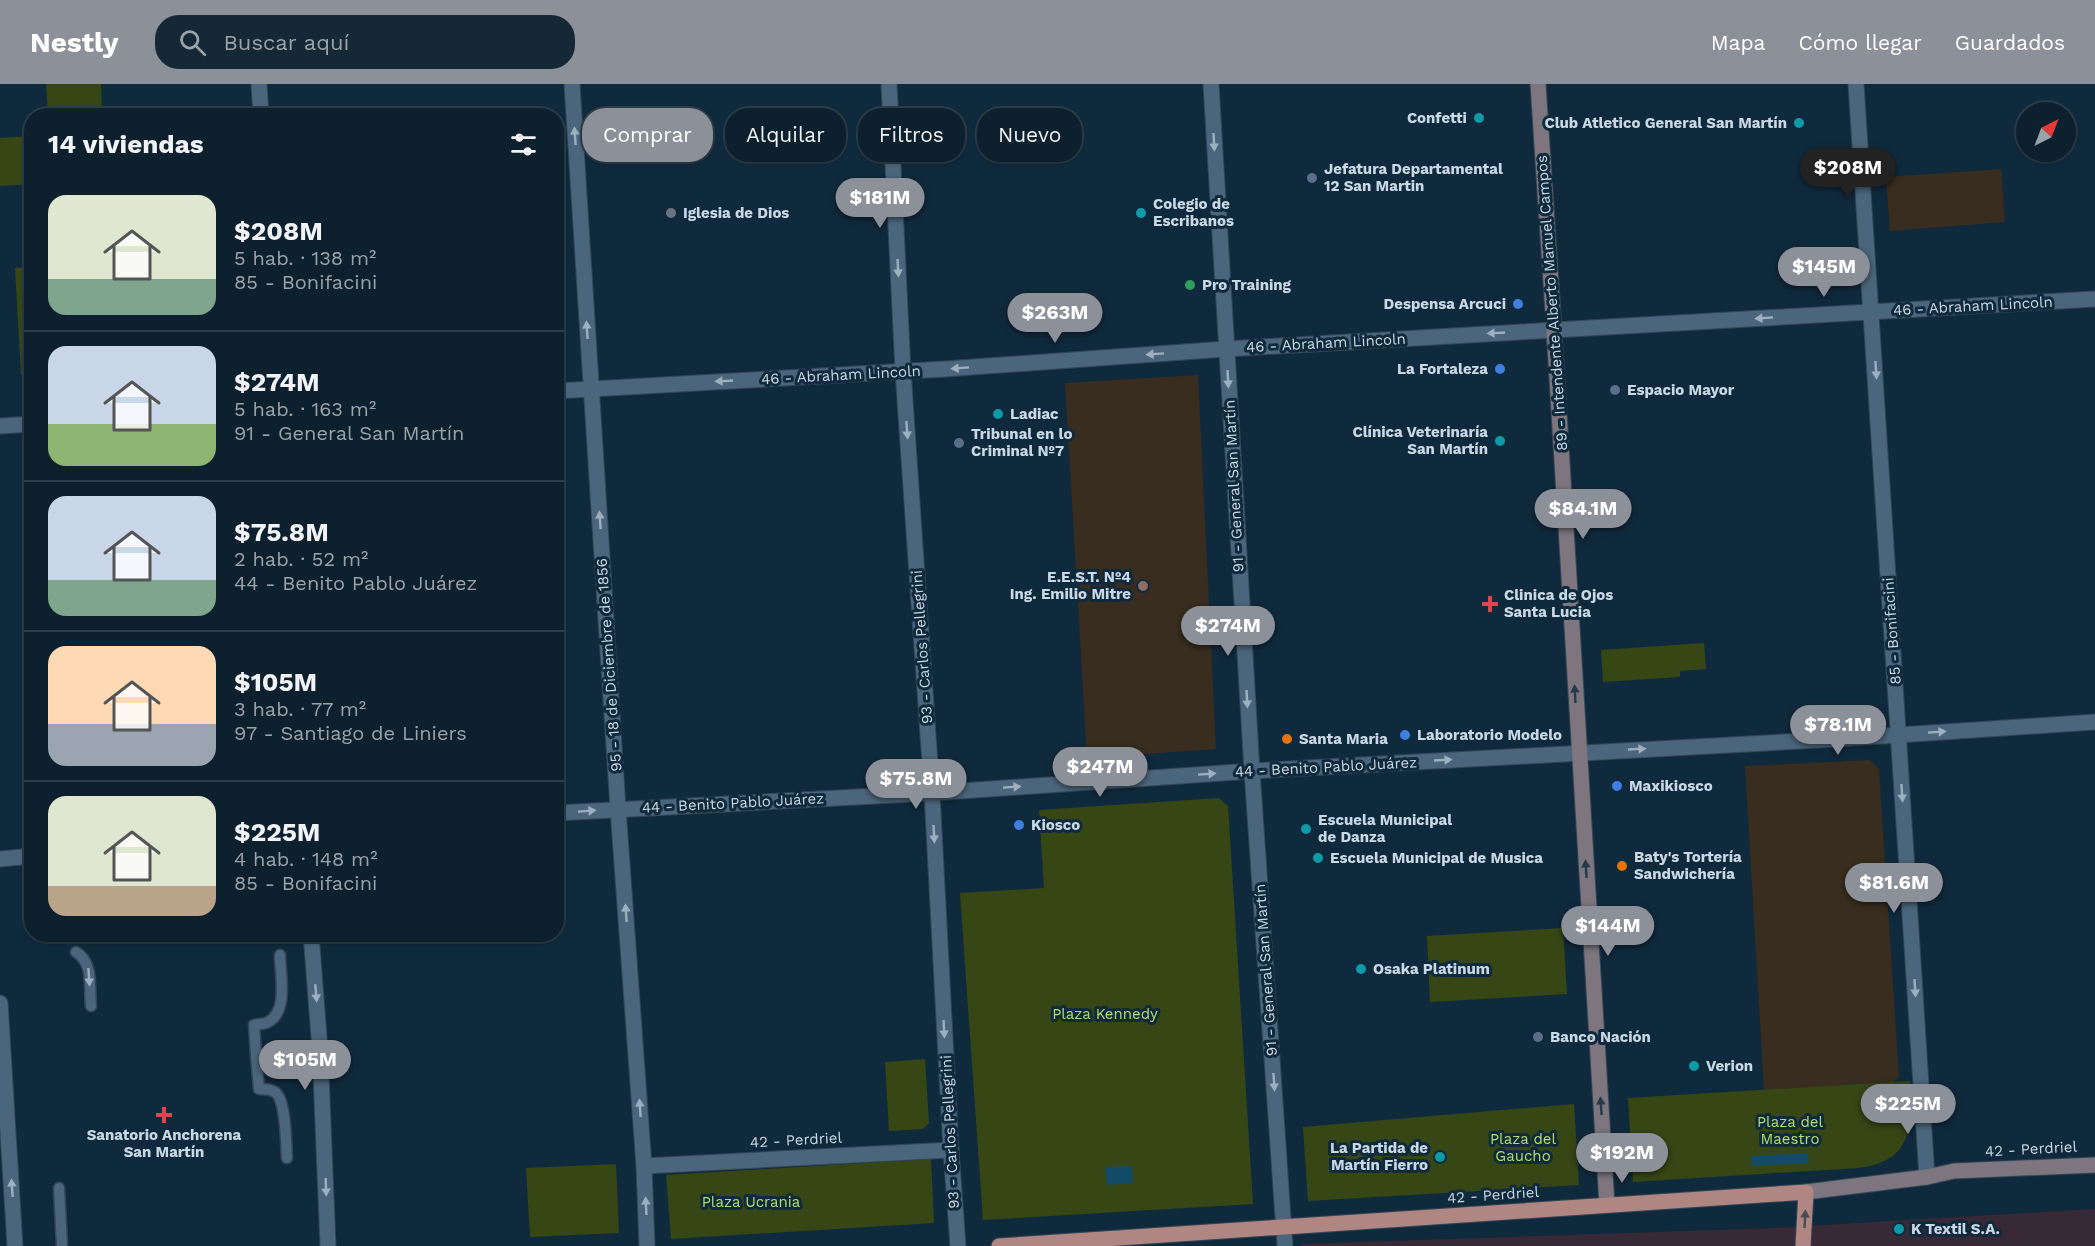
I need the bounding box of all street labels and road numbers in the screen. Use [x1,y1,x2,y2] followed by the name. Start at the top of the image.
[1533,154,1571,451] street label: 89 - Intendente Alberto Manuel Campos
[1893,293,2053,319] street label: 46 - Abraham Lincoln
[1246,330,1406,356] street label: 46 - Abraham Lincoln
[761,362,921,388] street label: 46 - Abraham Lincoln
[1220,399,1248,573] street label: 91 - General San Martín
[593,558,625,772] street label: 95 - 18 de Diciembre de 1856
[908,570,936,724] street label: 93 - Carlos Pellegrini
[1879,577,1905,685] street label: 85 - Bonifacini
[1234,753,1418,781] street label: 44 - Benito Pablo Juárez
[641,789,825,817] street label: 44 - Benito Pablo Juárez
[1251,883,1281,1057] street label: 91 - General San Martín
[937,1055,963,1209] street label: 93 - Carlos Pellegrini
[750,1129,843,1151] street label: 42 - Perdriel
[1985,1138,2078,1160] street label: 42 - Perdriel
[1446,1183,1540,1207] street label: 42 - Perdriel

